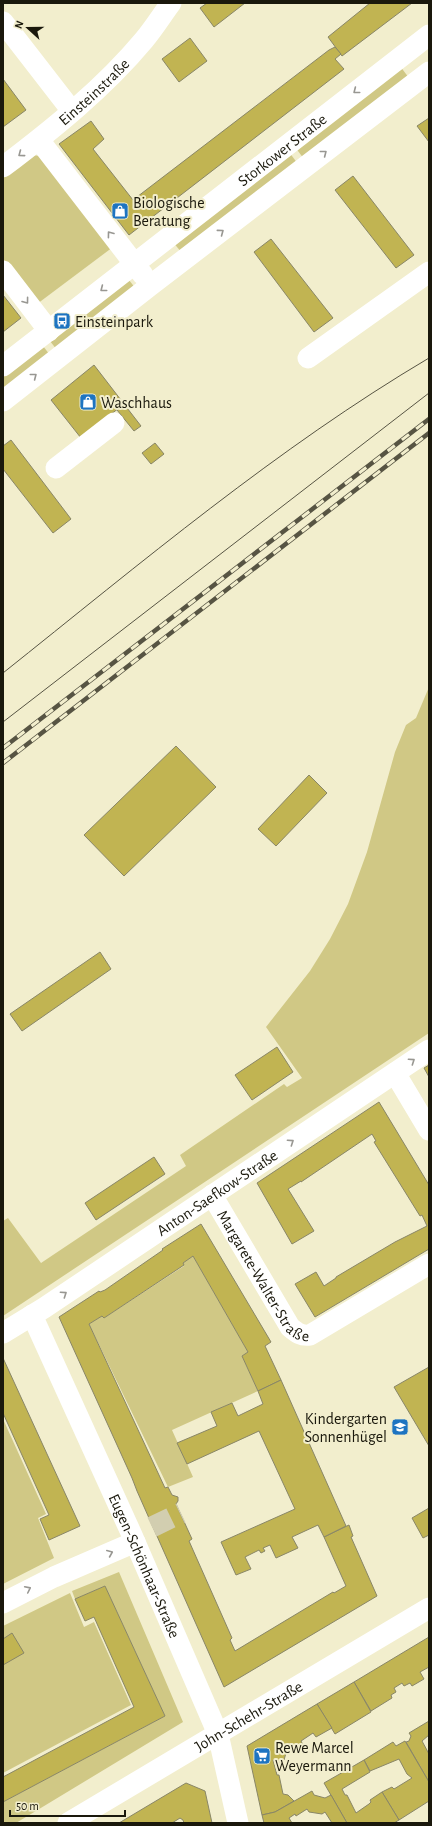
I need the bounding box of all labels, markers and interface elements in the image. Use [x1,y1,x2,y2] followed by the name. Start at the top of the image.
[8,8,48,48] north arrow
[13,19,26,30] text: N
[56,56,133,129] street label: Einsteinstraße
[354,86,361,93] one-way arrow
[235,111,330,189] street label: Storkower Straße
[18,149,25,156] one-way arrow
[320,150,327,157] one-way arrow
[133,195,205,229] place label: Biologische Beratung
[110,201,130,221] shop icon: Biologische Beratung
[216,229,223,236] one-way arrow
[108,231,115,238] one-way arrow
[101,284,108,291] one-way arrow
[21,296,28,303] one-way arrow
[52,311,72,331] bus stop icon: Einsteinpark
[75,314,154,330] place label: Einsteinpark
[30,374,37,381] one-way arrow
[78,392,98,412] shop icon: Waschhaus
[101,395,172,411] place label: Waschhaus
[408,1058,415,1066] one-way arrow
[287,1139,294,1147] one-way arrow
[154,1147,281,1239] street label: Anton-Saefkow-Straße
[214,1208,310,1344] street label: Margarete-Walter-Straße
[60,1291,67,1299] one-way arrow
[304,1411,387,1445] place label: Kindergarten Sonnenhügel
[390,1417,410,1437] school or university icon: Kindergarten Sonnenhügel
[105,1492,182,1641] street label: Eugen-Schönhaar-Straße
[106,1549,113,1557] one-way arrow
[24,1586,32,1594] one-way arrow
[192,1678,305,1755] street label: John-Schehr-Straße
[275,1740,354,1775] place label: Rewe Marcel Weyermann
[252,1746,272,1766] supermarket icon: Rewe Marcel Weyermann
[10,1792,125,1818] scale bar
[16,1800,39,1812] text: 50 m

